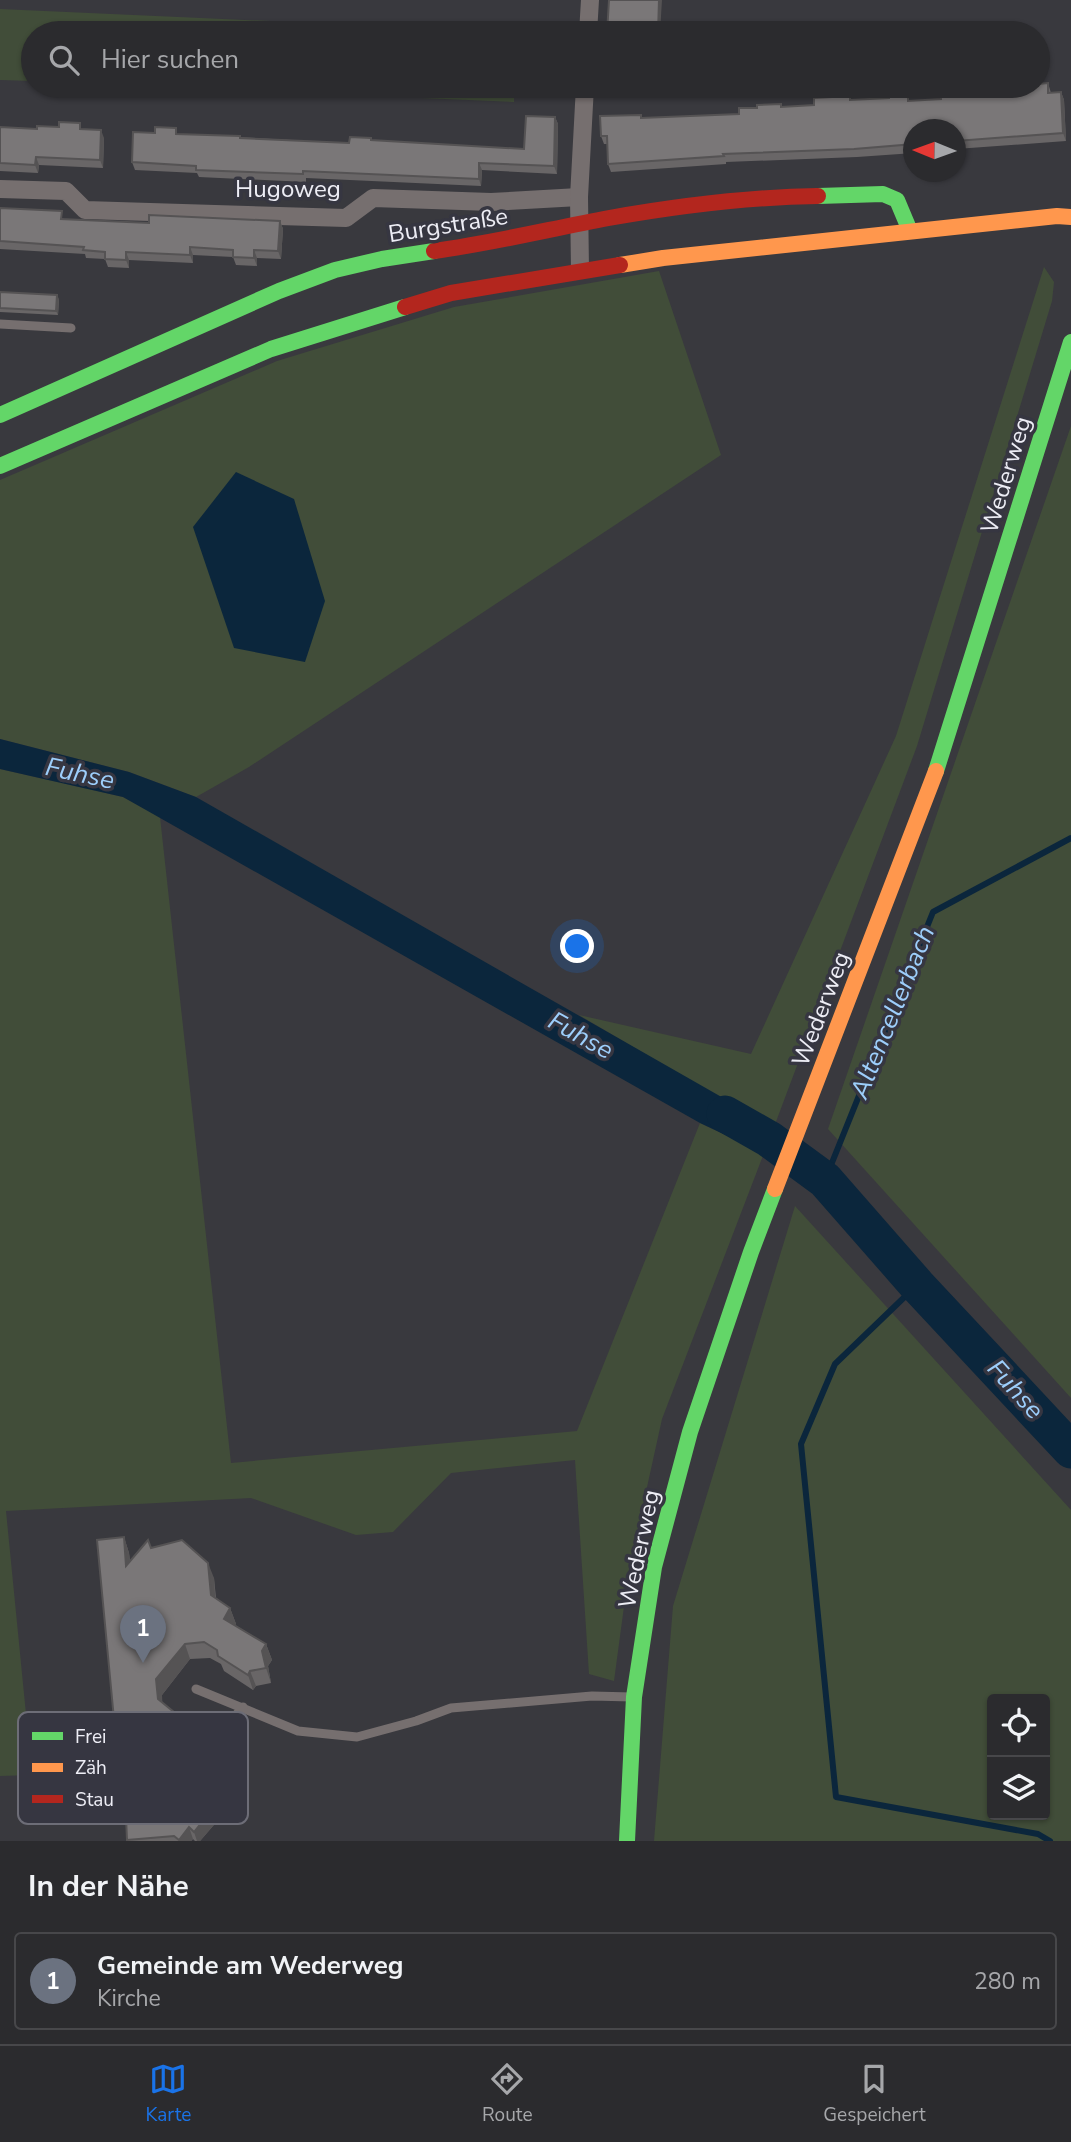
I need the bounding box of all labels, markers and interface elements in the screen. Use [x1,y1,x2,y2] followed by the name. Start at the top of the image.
[21,21,1050,98] search box
[45,41,83,79] icon: search
[101,42,239,77] text: Hier suchen
[903,119,966,182] north arrow
[235,173,341,205] street label: Hugoweg
[386,200,510,250] street label: Burgstraße
[973,413,1039,537] street label: Wederweg
[42,749,118,798] water label: Fuhse
[841,920,943,1105] water label: Altencellerbach
[560,929,594,963] your location
[784,947,858,1071] street label: Wederweg
[542,1003,620,1068] water label: Fuhse
[979,1352,1052,1427] water label: Fuhse
[611,1487,667,1611] street label: Wederweg
[120,1605,166,1663] pin: 1
[987,1694,1050,1820] map controls
[987,1694,1050,1757] button: locate
[18,1712,248,1824] legend
[75,1724,106,1750] text: Frei
[75,1755,107,1781] text: Zäh
[987,1757,1050,1820] button: layers
[75,1787,114,1813] text: Stau
[28,1866,189,1907] text: In der Nähe
[97,1948,404,1983] text: Gemeinde am Wederweg
[46,1966,60,1997] text: 1
[974,1966,1041,1997] text: 280 m
[97,1983,161,2014] text: Kirche
[145,2060,191,2128] tab: Karte
[482,2060,533,2128] tab: Route
[823,2060,926,2128] tab: Gespeichert

